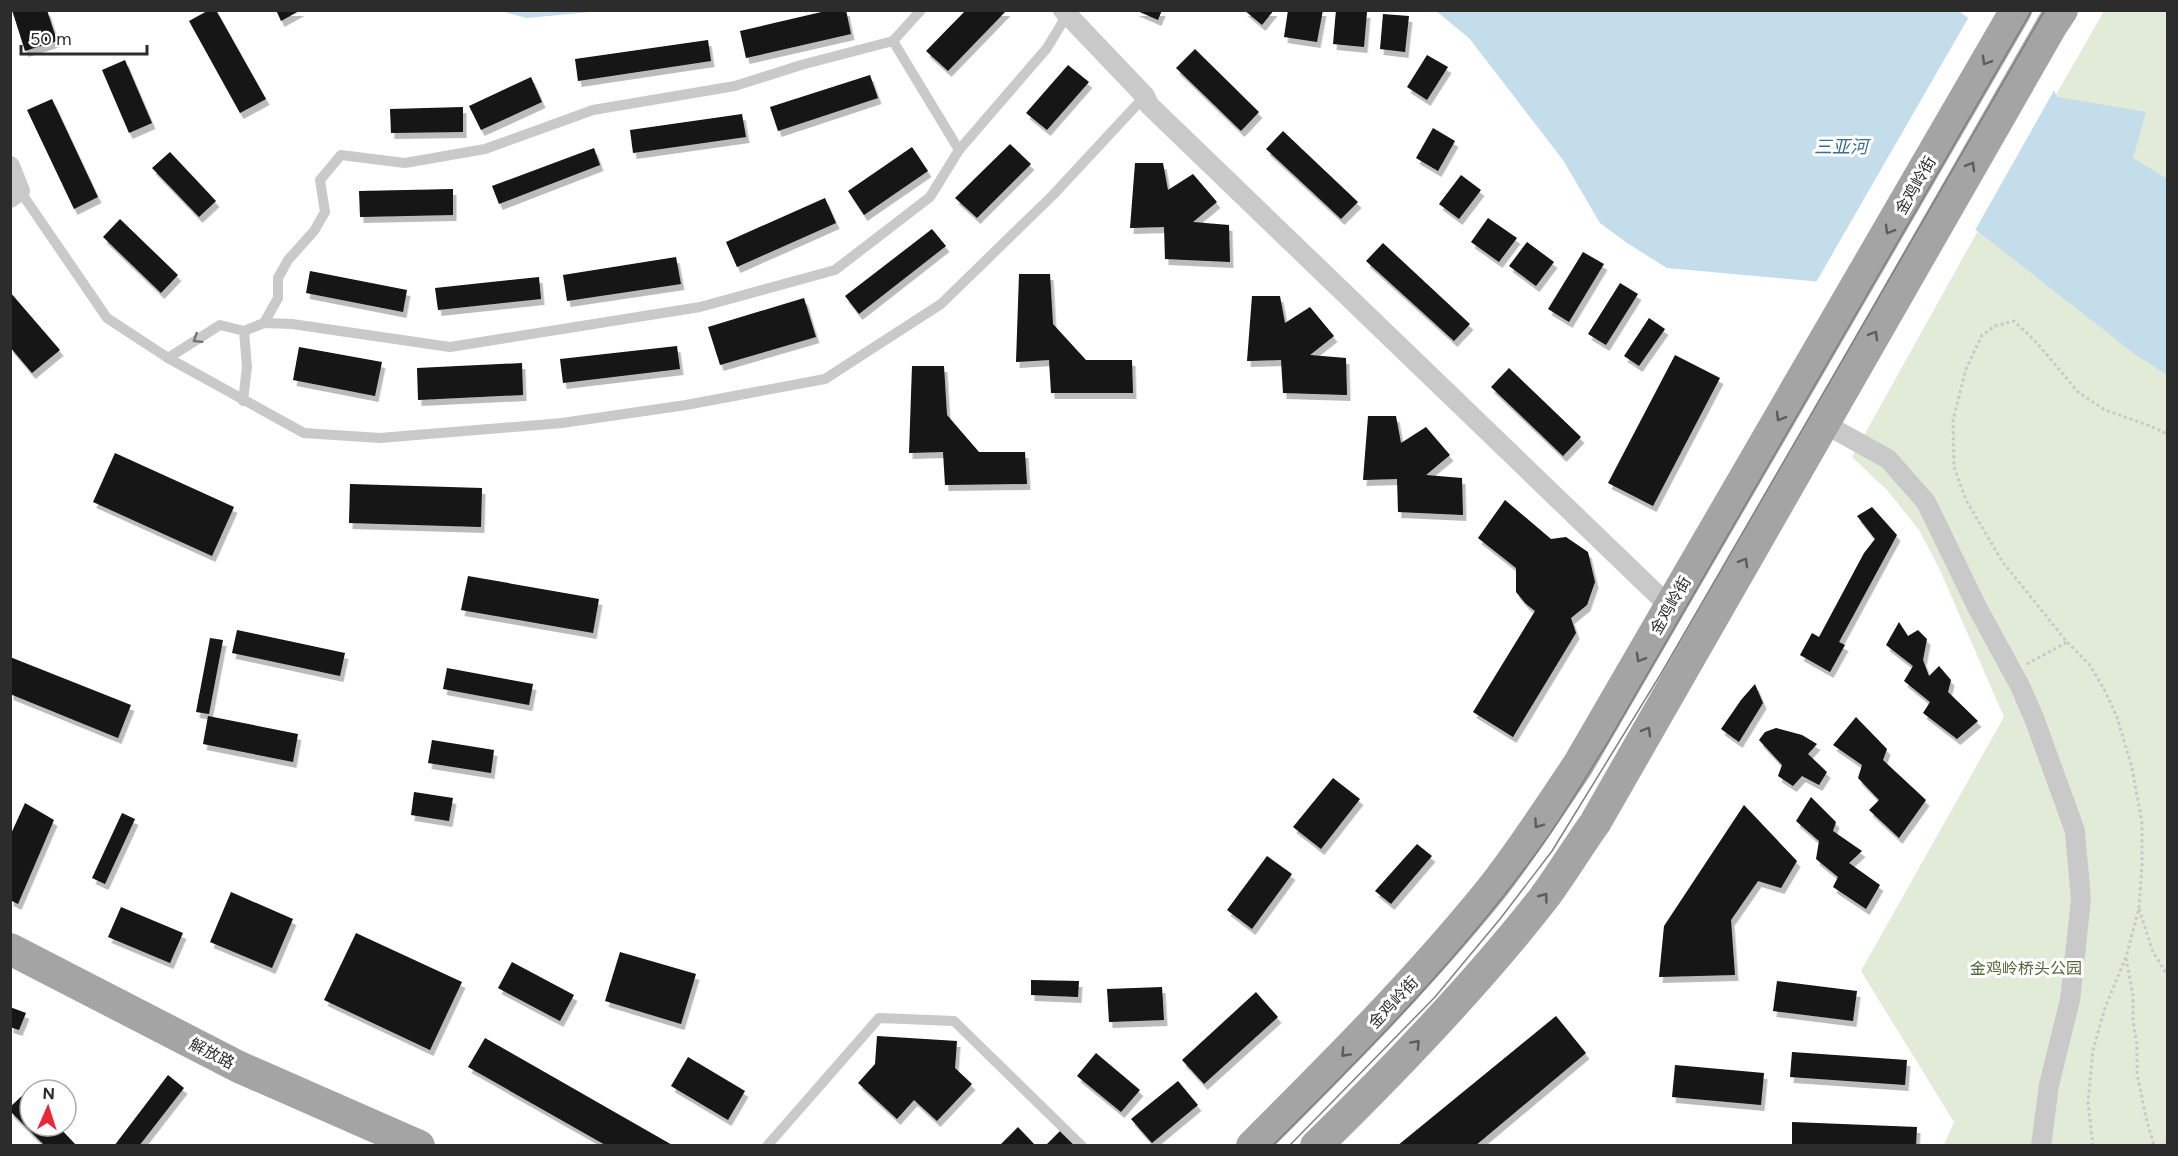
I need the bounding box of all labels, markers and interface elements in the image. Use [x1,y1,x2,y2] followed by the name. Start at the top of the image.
[21,18,147,56] scale bar
[30,28,72,50] text: 50 m
[1982,55,1994,65] one-way arrow
[1814,136,1871,158] water label: 三亚河
[1891,153,1940,218] street label: 金鸡岭街
[1964,162,1975,172] one-way arrow
[1885,224,1896,234] one-way arrow
[1866,331,1878,341] one-way arrow
[193,332,203,344] one-way arrow
[1776,411,1788,421] one-way arrow
[1737,558,1748,568] one-way arrow
[1646,573,1695,638] street label: 金鸡岭街
[1635,652,1647,662] one-way arrow
[1640,727,1651,737] one-way arrow
[1534,818,1545,829] one-way arrow
[1537,892,1548,903] one-way arrow
[1970,959,2082,978] park label: 金鸡岭桥头公园
[1365,972,1422,1032] street label: 金鸡岭街
[186,1034,237,1073] street label: 解放路
[1409,1040,1420,1050] one-way arrow
[1341,1047,1352,1057] one-way arrow
[18,1078,78,1138] north arrow
[42,1084,55,1103] text: N

